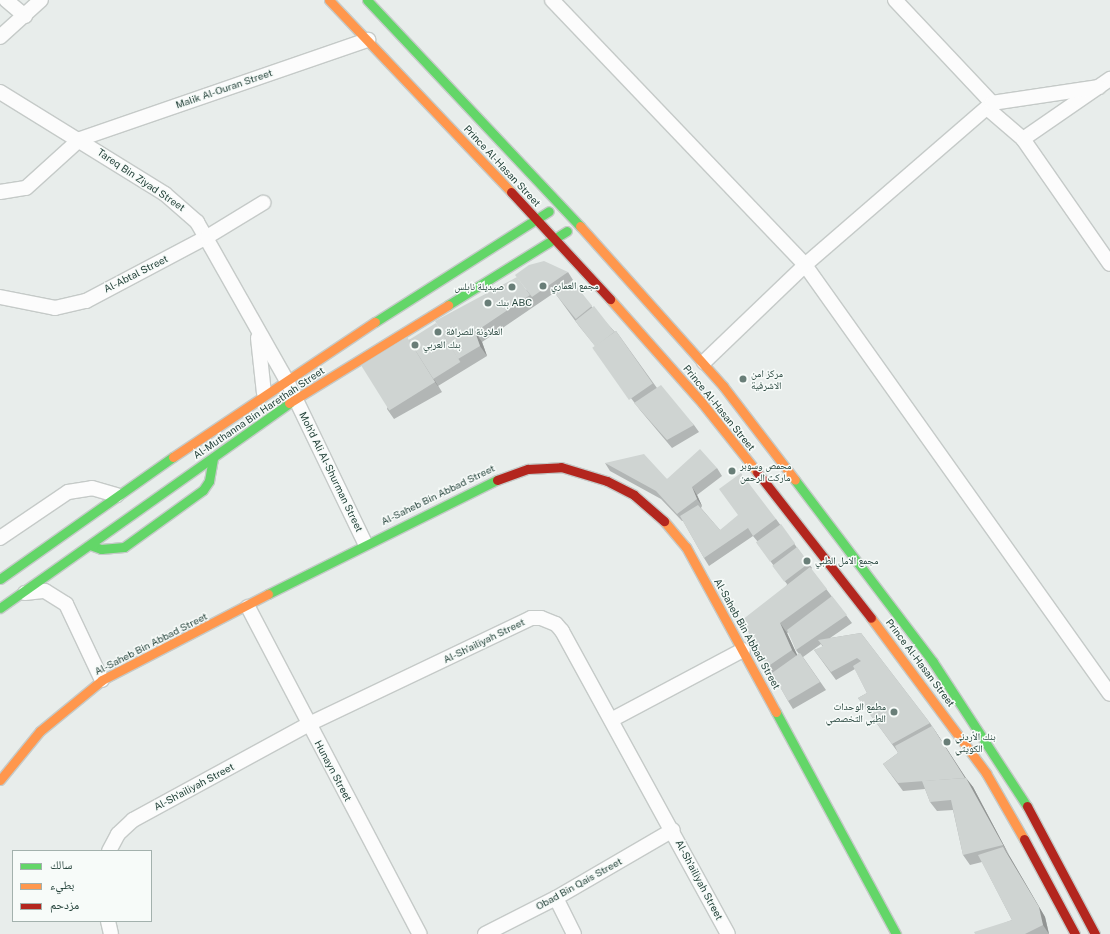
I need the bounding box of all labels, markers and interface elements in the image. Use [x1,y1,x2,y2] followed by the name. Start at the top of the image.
[174,67,274,111] street label: Malik Al-Ouran Street
[461,123,543,209] street label: Prince Al-Hasan Street
[95,146,187,214] street label: Tareq Bin Ziyad Street
[102,253,170,295] street label: Al-Abtal Street
[551,280,599,292] place label: مجمع العماري
[454,281,504,293] place label: صيديلة نابلس
[538,281,548,291] marker: مجمع العماري
[507,282,517,292] marker: صيديلة نابلس
[496,297,532,309] place label: بنك ABC
[483,298,493,308] marker: بنك ABC
[446,326,503,338] place label: العلاونة للصرافة
[433,327,443,337] marker: العلاونة للصرافة
[423,339,461,351] place label: بنك العربي
[410,340,420,350] marker: بنك العربي
[681,363,757,453] street label: Prince Al-Hasan Street
[191,365,327,461] street label: Al-Muthanna Bin Harethah Street
[751,367,783,390] place label: مركز امن الاشرفية
[738,374,748,384] marker: مركز امن الاشرفية
[297,410,365,534] street label: Moh'd Ali Al-Shurman Street
[740,459,791,482] place label: محمص وسوبر ماركت الرحمن
[379,462,497,528] street label: Al-Saheb Bin Abbad Street
[727,466,737,476] marker: محمص وسوبر ماركت الرحمن
[815,555,879,567] place label: مجمع الامل الطبي
[802,556,812,566] marker: مجمع الامل الطبي
[711,576,783,692] street label: Al-Saheb Bin Abbad Street
[93,610,209,678] street label: Al-Saheb Bin Abbad Street
[441,616,527,666] street label: Al-Sh'ailiyah Street
[883,617,957,709] street label: Prince Al-Hasan Street
[826,700,886,724] place label: مطمع الوحدات الطبي التخصصي
[889,707,899,717] marker: مطمع الوحدات الطبي التخصصي
[955,730,996,754] place label: بنك الأردني الكويتي
[942,737,952,747] marker: بنك الأردني الكويتي
[312,738,354,804] street label: Hunayn Street
[152,761,236,813] street label: Al-Sh'ailiyah Street
[673,838,725,922] street label: Al-Sh'ailiyah Street
[12,850,152,922] legend
[534,855,624,913] street label: Obad Bin Qais Street
[50,858,72,872] text: سالك
[50,878,74,892] text: بطيء
[50,898,79,912] text: مزدحم

